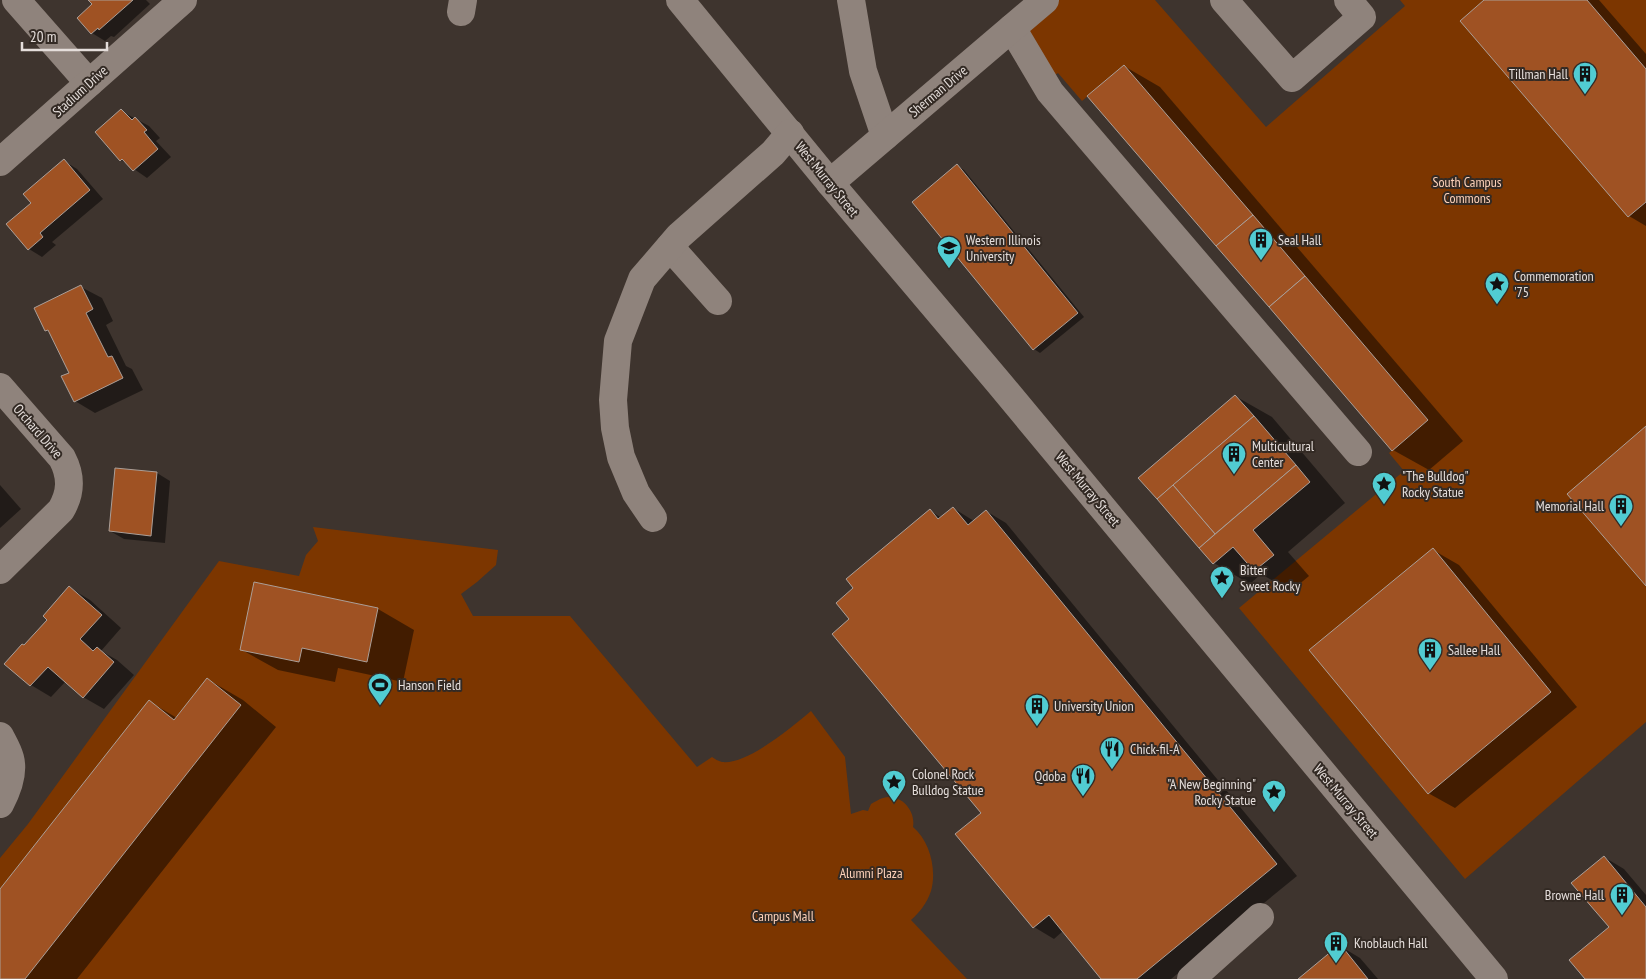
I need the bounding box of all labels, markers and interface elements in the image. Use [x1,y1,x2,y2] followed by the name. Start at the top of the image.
[22,20,108,52] scale bar
[30,27,56,46] text: 20 m
[49,61,112,120] street label: Stadium Drive
[905,61,971,121] street label: Sherman Drive
[1572,61,1598,95] building icon: Tillman Hall
[1509,65,1569,83] place label: Tillman Hall
[791,138,863,220] street label: West Murray Street
[1433,173,1502,207] park label: South Campus Commons
[1248,227,1274,261] building icon: Seal Hall
[966,231,1041,265] place label: Western Illinois University
[1278,231,1322,249] place label: Seal Hall
[936,235,962,269] school or university icon: Western Illinois University
[1514,267,1594,301] place label: Commemoration '75
[1484,271,1510,305] place icon: Commemoration '75
[9,400,67,462] street label: Orchard Drive
[1252,437,1315,471] place label: Multicultural Center
[1221,441,1247,475] building icon: Multicultural Center
[1052,448,1124,530] street label: West Murray Street
[1402,467,1469,501] place label: "The Bulldog" Rocky Statue
[1371,471,1397,505] place icon: "The Bulldog" Rocky Statue
[1608,493,1634,527] building icon: Memorial Hall
[1536,497,1605,515] place label: Memorial Hall
[1240,561,1301,595] place label: Bitter Sweet Rocky
[1209,565,1235,599] place icon: Bitter Sweet Rocky
[1417,637,1443,671] building icon: Sallee Hall
[1448,641,1501,659] place label: Sallee Hall
[367,672,393,706] sports icon: Hanson Field
[398,676,461,694] place label: Hanson Field
[1024,693,1050,727] building icon: University Union
[1054,697,1134,715] place label: University Union
[1099,736,1125,770] restaurant icon: Chick-fil-A
[1130,740,1180,758] place label: Chick-fil-A
[1310,760,1382,842] street label: West Murray Street
[1070,763,1096,797] restaurant icon: Qdoba
[912,765,984,799] place label: Colonel Rock Bulldog Statue
[1035,767,1066,785] place label: Qdoba
[881,769,907,803] place icon: Colonel Rock Bulldog Statue
[1167,775,1256,809] place label: "A New Beginning" Rocky Statue
[1261,779,1287,813] place icon: "A New Beginning" Rocky Statue
[839,864,903,882] park label: Alumni Plaza
[1609,882,1635,916] building icon: Browne Hall
[1545,886,1605,904] place label: Browne Hall
[752,907,815,925] park label: Campus Mall
[1323,930,1349,964] building icon: Knoblauch Hall
[1354,934,1428,952] place label: Knoblauch Hall

